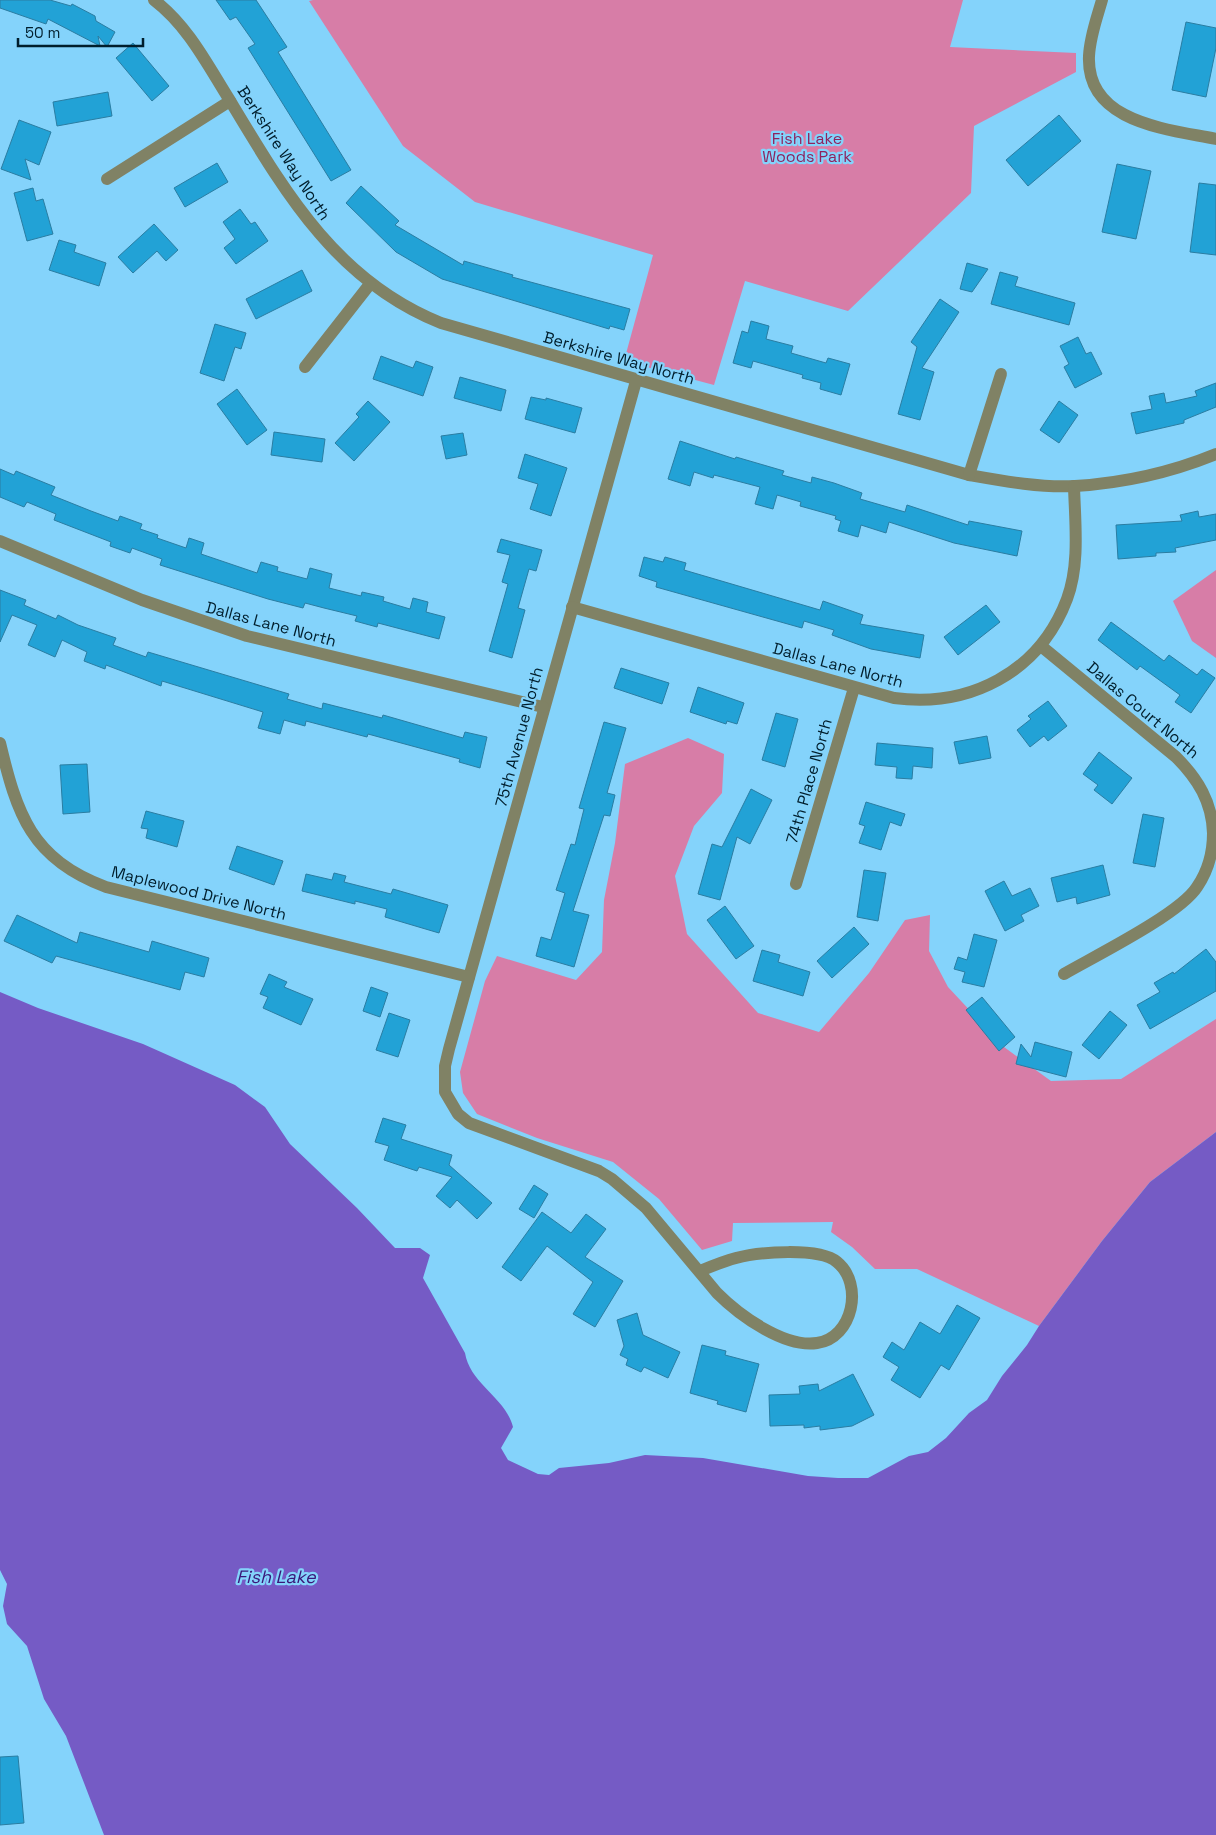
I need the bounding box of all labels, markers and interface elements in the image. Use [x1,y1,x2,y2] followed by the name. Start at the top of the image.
[18,15,142,47] scale bar
[25,23,60,42] text: 50 m
[233,82,335,224] street label: Berkshire Way North
[762,128,852,167] park label: Fish Lake Woods Park
[541,326,697,390] street label: Berkshire Way North
[203,596,339,652] street label: Dallas Lane North
[770,637,906,693] street label: Dallas Lane North
[1082,657,1204,763] street label: Dallas Court North
[490,665,548,809] street label: 75th Avenue North
[781,716,837,846] street label: 74th Place North
[109,861,289,925] street label: Maplewood Drive North
[236,1565,317,1588] water label: Fish Lake

